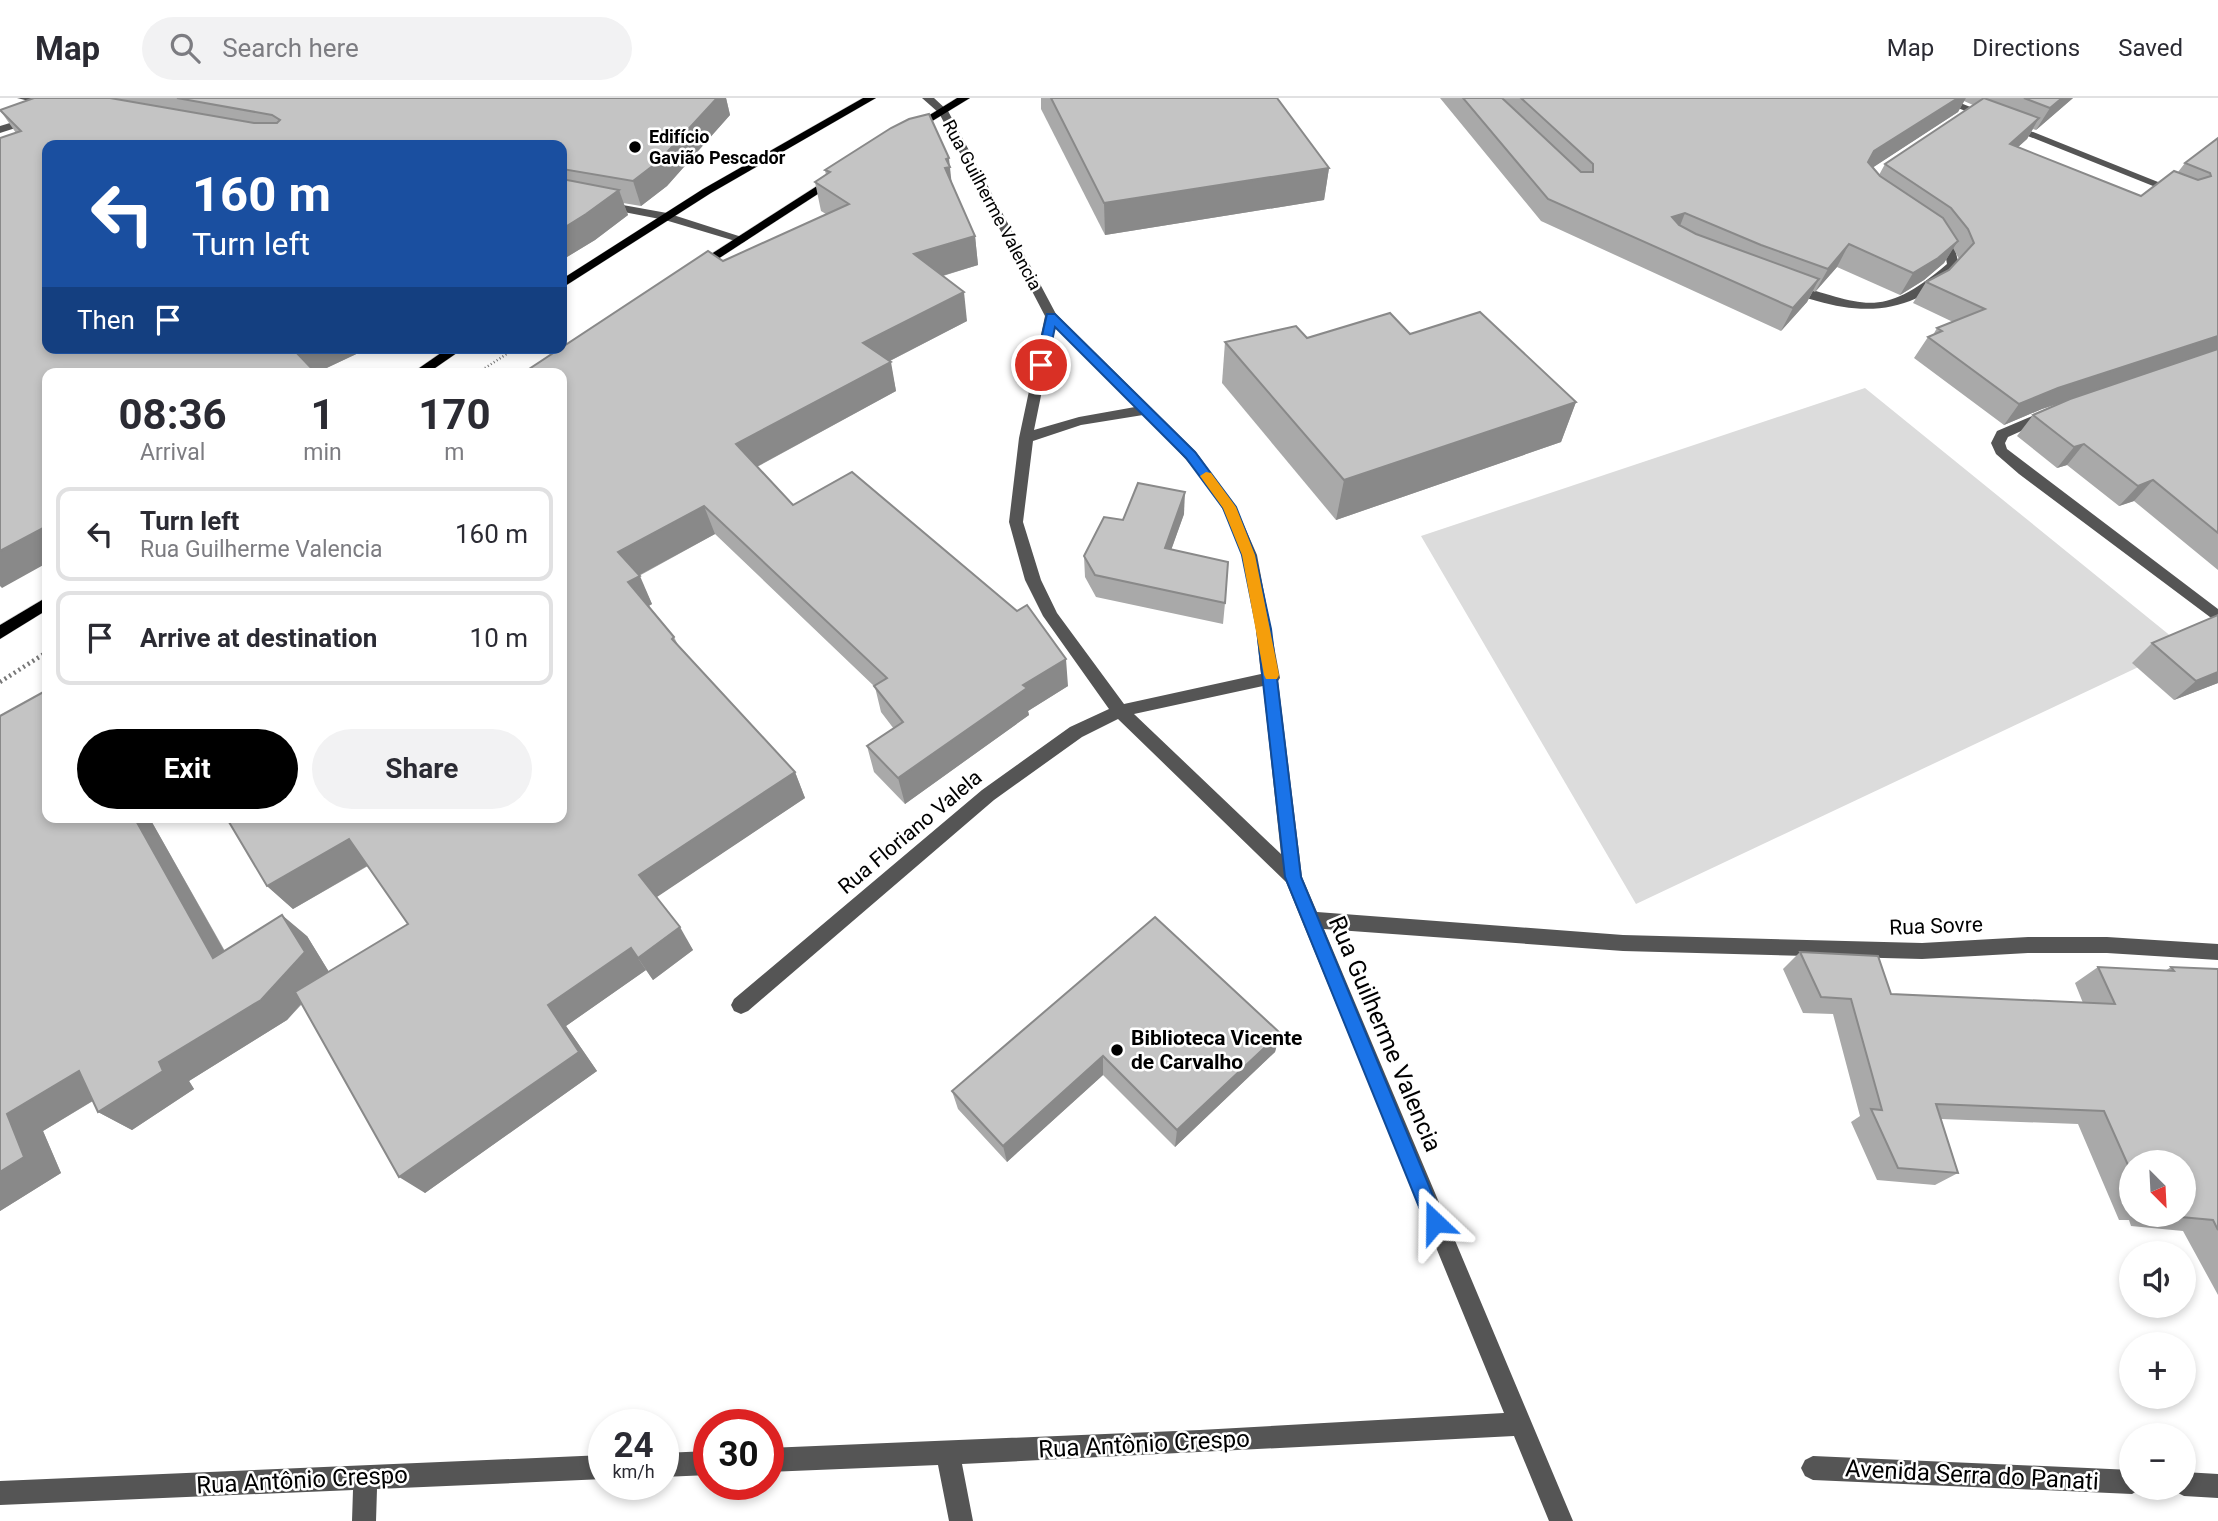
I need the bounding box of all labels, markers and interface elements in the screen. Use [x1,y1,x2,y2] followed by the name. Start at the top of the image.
[142,17,632,80] search box
[35,29,100,68] text: Map
[166,29,204,67] icon: search
[222,33,359,63] text: Search here
[1887,34,1934,62] text: Map
[1972,34,2080,62] text: Directions
[2118,34,2183,62] text: Saved
[939,116,1046,294] street label: Rua Guilherme Valencia
[649,126,786,168] place label: Edifício Gavião Pescador
[627,139,643,155] marker: Edifício Gavião Pescador
[192,166,331,223] text: 160 m
[77,168,168,259] icon: left
[192,225,310,263] text: Turn left
[149,301,187,339] icon: arrive
[77,305,135,335] text: Then
[1011,335,1071,395] pin
[1022,346,1060,384] icon: arrive
[119,390,227,439] text: 08:36
[310,390,335,439] text: 1
[418,390,491,439] text: 170
[140,439,205,466] text: Arrival
[303,439,342,466] text: min
[444,439,464,466] text: m
[140,506,239,536] text: Turn left
[81,515,119,553] icon: left
[455,519,528,549] text: 160 m
[140,536,383,563] text: Rua Guilherme Valencia
[81,619,119,657] icon: arrive
[140,623,377,653] text: Arrive at destination
[470,623,528,653] text: 10 m
[77,729,298,809] button: Exit
[312,729,532,809] button: Share
[834,765,986,899] street label: Rua Floriano Valela
[1323,912,1447,1156] street label: Rua Guilherme Valencia
[1889,912,1983,940] street label: Rua Sovre
[1131,1026,1302,1074] place label: Biblioteca Vicente de Carvalho
[1109,1042,1125,1058] marker: Biblioteca Vicente de Carvalho
[2119,1150,2196,1227] north arrow
[2119,1150,2196,1500] map controls
[1398,1185,1472,1259] position arrow
[2119,1241,2196,1318] button: sound
[2119,1332,2196,1409] button: +
[693,1409,784,1500] speed limit sign: 30
[2119,1423,2196,1500] button: −
[1038,1424,1250,1464] street label: Rua Antônio Crespo
[613,1425,654,1466] text: 24
[1844,1454,2100,1496] street label: Avenida Serra do Panati
[196,1460,408,1500] street label: Rua Antônio Crespo
[612,1461,655,1482] text: km/h

